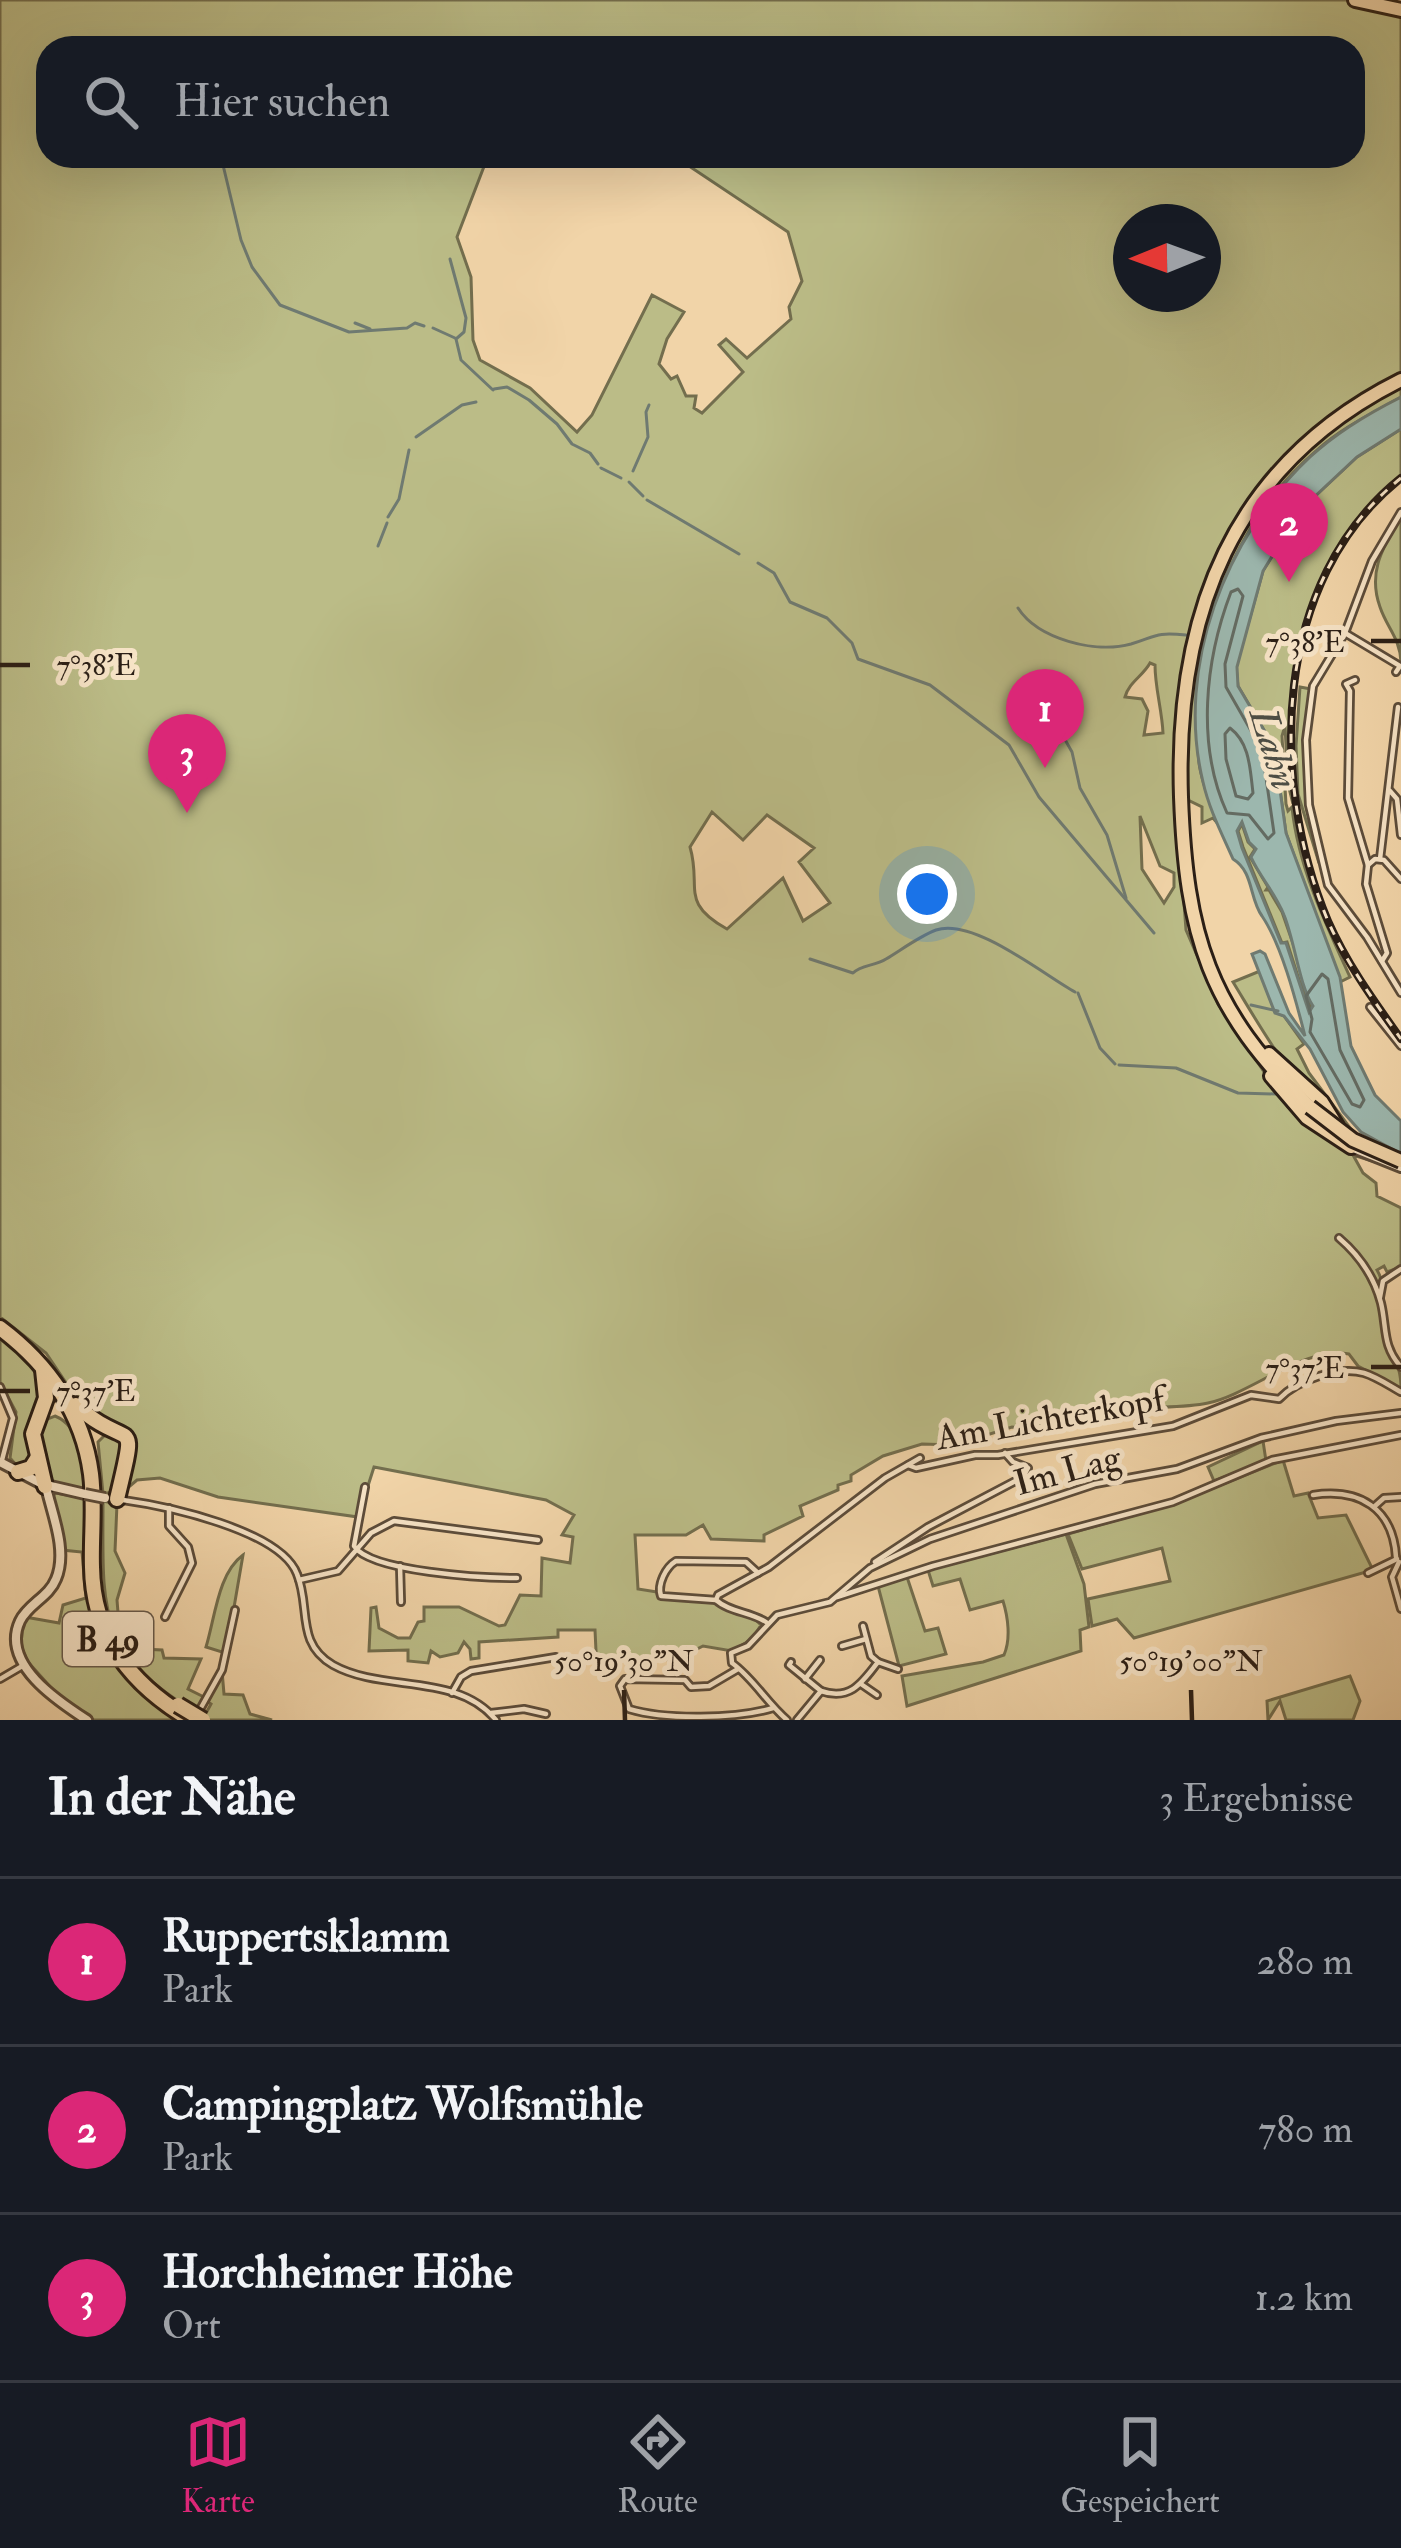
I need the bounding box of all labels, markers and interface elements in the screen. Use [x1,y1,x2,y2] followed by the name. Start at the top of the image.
[36,36,1365,168] search box
[78,69,144,135] icon: search
[174,74,390,130] text: Hier suchen
[1113,204,1221,312] north arrow
[1250,483,1328,582] pin: 2
[1265,624,1345,661] text: 7°38'E
[56,647,136,684] text: 7°38'E
[1006,669,1084,768] pin: 1
[1237,700,1309,795] water label: Lahn
[148,714,226,813] pin: 3
[897,864,957,924] your location
[1266,1350,1344,1387] text: 7°37'E
[57,1373,135,1410] text: 7°37'E
[932,1375,1173,1461] street label: Am Lichterkopf
[1009,1434,1127,1506] street label: Im Lag
[63,1612,153,1666] road number: B 49
[554,1643,694,1680] text: 50°19'30"N
[1119,1643,1263,1680] text: 50°19'00"N
[48,1766,295,1830] text: In der Nähe
[1159,1774,1353,1823] text: 3 Ergebnisse
[162,1909,450,1965] text: Ruppertsklamm
[80,1937,94,1986] text: 1
[1256,1937,1353,1986] text: 280 m
[162,1965,233,2014] text: Park
[162,2077,643,2133] text: Campingplatz Wolfsmühle
[77,2105,97,2154] text: 2
[1258,2105,1353,2154] text: 780 m
[162,2133,233,2182] text: Park
[162,2245,513,2301] text: Horchheimer Höhe
[80,2273,94,2322] text: 3
[1255,2273,1353,2322] text: 1.2 km
[162,2301,221,2350] text: Ort
[181,2409,255,2522] tab: Karte
[617,2409,698,2522] tab: Route
[1060,2409,1220,2522] tab: Gespeichert

